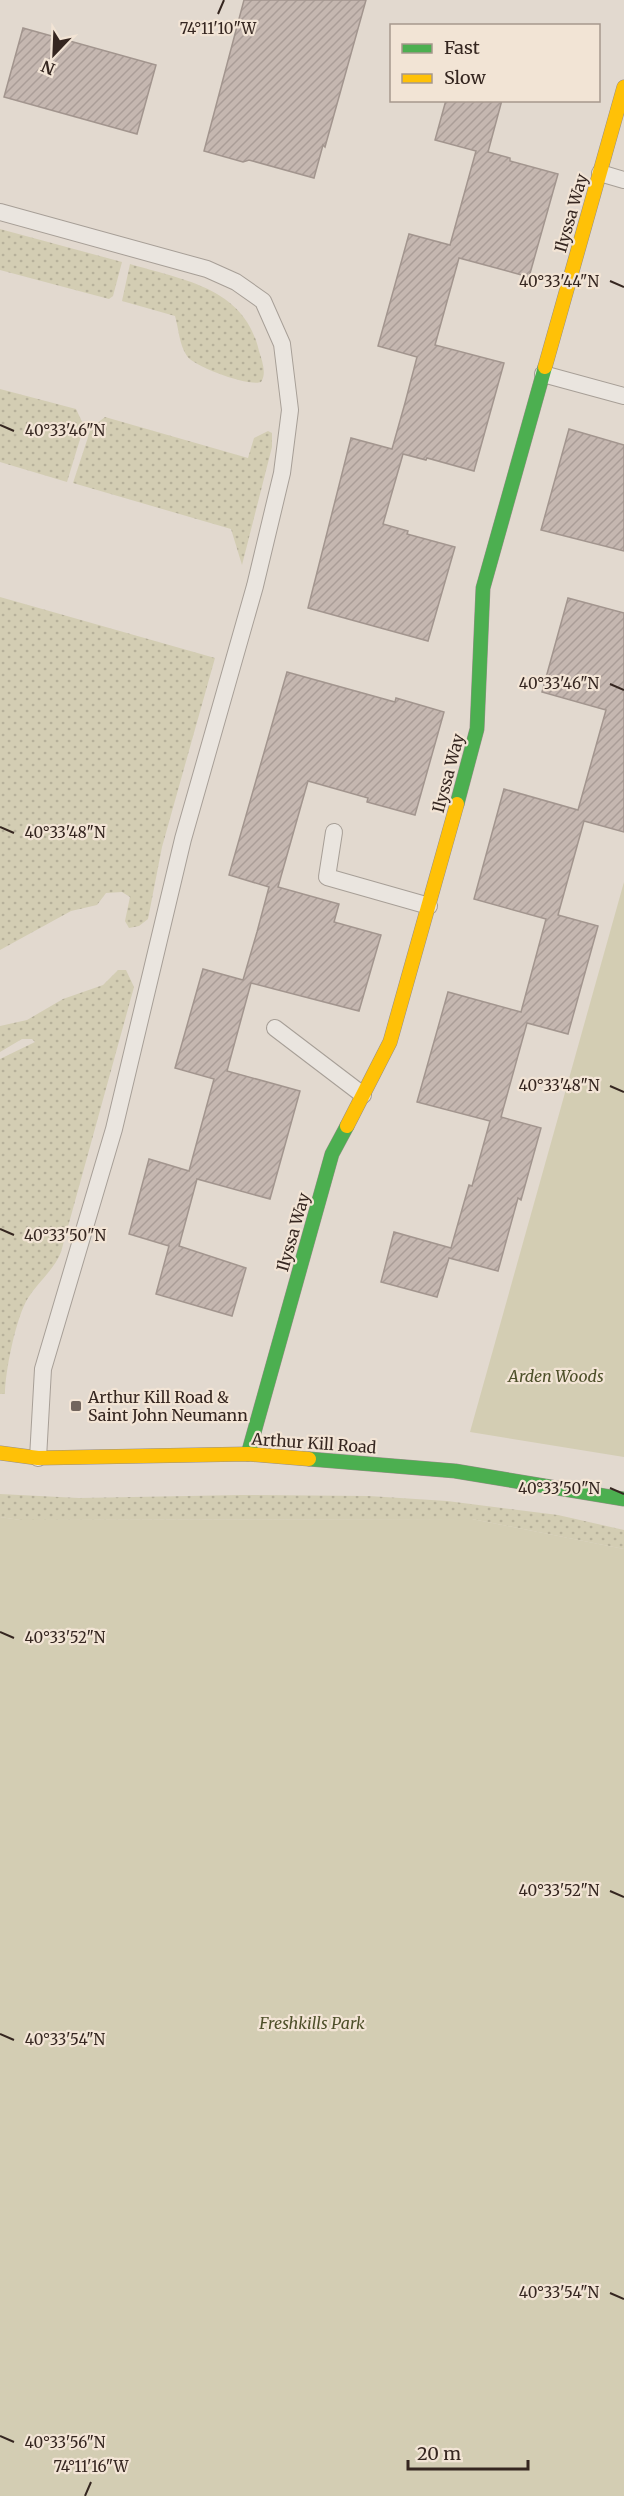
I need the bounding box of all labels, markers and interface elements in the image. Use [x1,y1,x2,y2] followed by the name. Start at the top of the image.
[180,19,257,38] text: 74°11'10"W
[24,24,84,84] north arrow
[390,24,600,102] legend
[444,36,480,59] text: Fast
[38,56,58,79] text: N
[444,66,487,89] text: Slow
[550,171,592,255] street label: Ilyssa Way
[519,272,599,291] text: 40°33'44"N
[25,421,106,440] text: 40°33'46"N
[519,674,600,693] text: 40°33'46"N
[428,731,468,815] street label: Ilyssa Way
[25,823,106,842] text: 40°33'48"N
[519,1076,600,1095] text: 40°33'48"N
[272,1190,314,1274] street label: Ilyssa Way
[24,1226,107,1245] text: 40°33'50"N
[506,1366,604,1386] park label: Arden Woods
[87,1387,248,1425] place label: Arthur Kill Road & Saint John Neumann
[69,1399,83,1413] marker: Arthur Kill Road & Saint John Neumann
[250,1429,377,1457] street label: Arthur Kill Road
[518,1479,601,1498] text: 40°33'50"N
[25,1628,106,1647] text: 40°33'52"N
[519,1881,600,1900] text: 40°33'52"N
[258,2013,365,2033] park label: Freshkills Park
[25,2030,106,2049] text: 40°33'54"N
[519,2283,600,2302] text: 40°33'54"N
[25,2433,106,2452] text: 40°33'56"N
[408,2433,528,2471] scale bar
[417,2442,461,2465] text: 20 m
[53,2457,130,2476] text: 74°11'16"W

